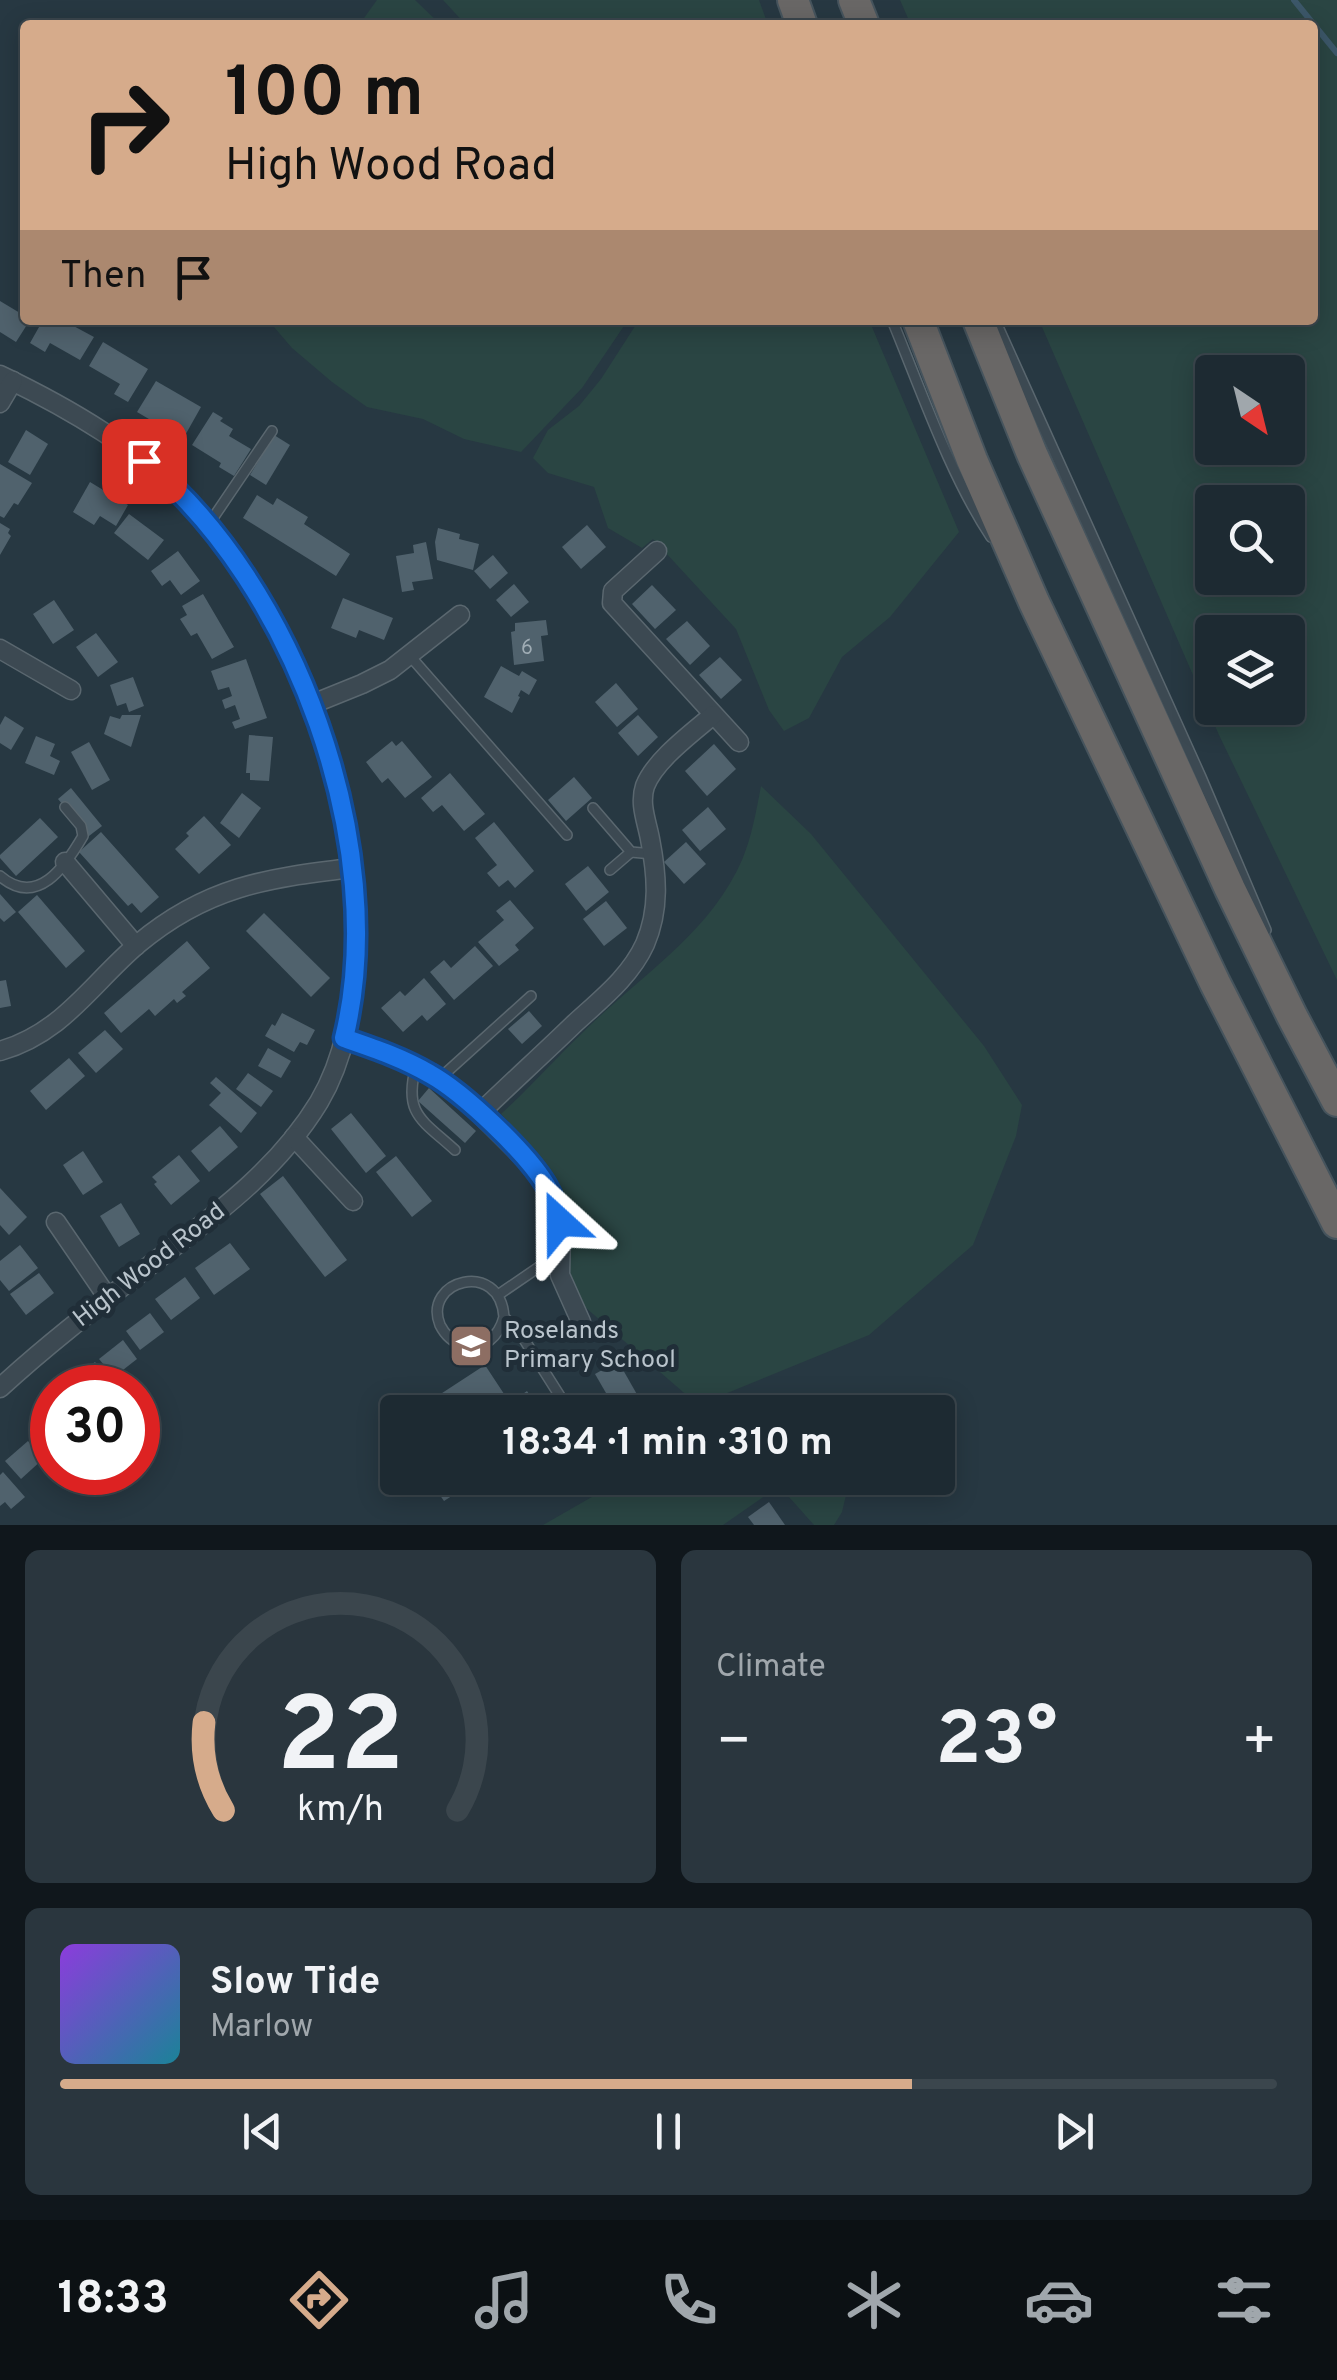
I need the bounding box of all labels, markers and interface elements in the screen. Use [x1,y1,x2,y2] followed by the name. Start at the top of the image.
[225,52,424,141] text: 100 m
[60,60,190,190] icon: right
[225,139,557,196] text: High Wood Road
[166,250,221,305] icon: arrive
[60,253,146,302] text: Then
[1195,355,1305,465] north arrow
[1195,355,1305,725] map controls
[102,419,187,504] pin
[117,434,172,489] icon: arrive
[1195,485,1305,595] button: search
[1195,615,1305,725] button: layers
[521,636,533,662] house number: 6
[508,1170,612,1274] position arrow
[67,1197,233,1335] street label: High Wood Road
[504,1316,676,1377] place label: Roselands Primary School
[448,1323,494,1369] school or university icon: Roselands Primary School
[30,1365,160,1495] speed limit sign: 30
[502,1420,833,1469] text: 18:34 · 1 min · 310 m
[716,1648,826,1688] text: Climate
[277,1676,404,1808] text: 22
[935,1696,1058,1791] text: 23°
[716,1709,751,1779] text: −
[1242,1709,1277,1779] text: +
[297,1788,384,1834] text: km/h
[210,1959,380,2008] text: Slow Tide
[210,2008,313,2048] text: Marlow
[235,2104,290,2159] icon: previous
[641,2104,696,2159] icon: pause
[1047,2104,1102,2159] icon: next
[284,2265,354,2335] icon: directions
[469,2265,539,2335] icon: music
[654,2265,724,2335] icon: phone
[839,2265,909,2335] icon: climate
[1024,2265,1094,2335] icon: car
[1209,2265,1279,2335] icon: filters
[58,2272,169,2329] text: 18:33

